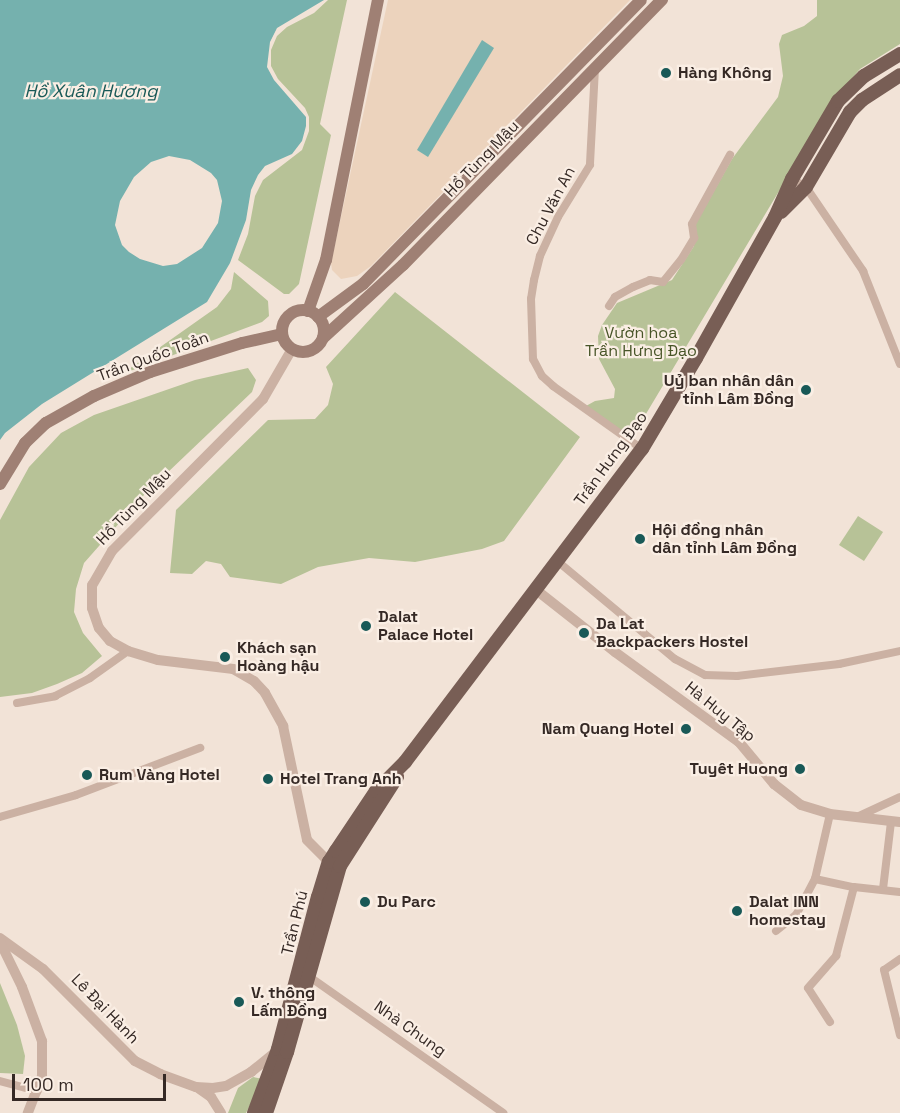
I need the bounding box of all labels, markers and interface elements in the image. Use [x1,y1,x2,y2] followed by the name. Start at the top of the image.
[678,63,772,83] place label: Hàng Không
[659,66,673,80] marker: Hàng Không
[24,80,158,102] water label: Hồ Xuân Hương
[441,117,523,201] street label: Hồ Tùng Mậu
[522,163,580,249] street label: Chu Văn An
[585,323,697,361] park label: Vườn hoa Trần Hưng Đạo
[94,328,212,386] street label: Trần Quốc Toản
[664,371,794,409] place label: Uỷ ban nhân dân tỉnh Lâm Đồng
[799,383,813,397] marker: Uỷ ban nhân dân tỉnh Lâm Đồng
[570,408,652,510] street label: Trần Hưng Đạo
[93,465,175,549] street label: Hồ Tùng Mậu
[652,520,797,558] place label: Hội đồng nhân dân tỉnh Lâm Đồng
[633,532,647,546] marker: Hội đồng nhân dân tỉnh Lâm Đồng
[378,607,473,645] place label: Dalat Palace Hotel
[596,614,748,652] place label: Da Lat Backpackers Hostel
[359,619,373,633] marker: Dalat Palace Hotel
[577,626,591,640] marker: Da Lat Backpackers Hostel
[237,638,319,676] place label: Khách sạn Hoàng hậu
[218,650,232,664] marker: Khách sạn Hoàng hậu
[681,678,759,746] street label: Hà Huy Tập
[542,719,674,739] place label: Nam Quang Hotel
[679,722,693,736] marker: Nam Quang Hotel
[689,759,788,779] place label: Tuyêt Huong
[793,762,807,776] marker: Tuyêt Huong
[99,765,220,785] place label: Rum Vàng Hotel
[80,768,94,782] marker: Rum Vàng Hotel
[280,769,402,789] place label: Hotel Trang Anh
[261,772,275,786] marker: Hotel Trang Anh
[278,889,312,957] street label: Trần Phú
[377,892,436,912] place label: Du Parc
[749,892,826,930] place label: Dalat INN homestay
[358,895,372,909] marker: Du Parc
[730,904,744,918] marker: Dalat INN homestay
[67,970,143,1048] street label: Lê Đại Hành
[251,983,327,1021] place label: V. thông Lấm Đồng
[232,995,246,1009] marker: V. thông Lấm Đồng
[370,997,450,1061] street label: Nhà Chung
[15,1062,170,1100] scale bar
[23,1073,74,1096] text: 100 m

